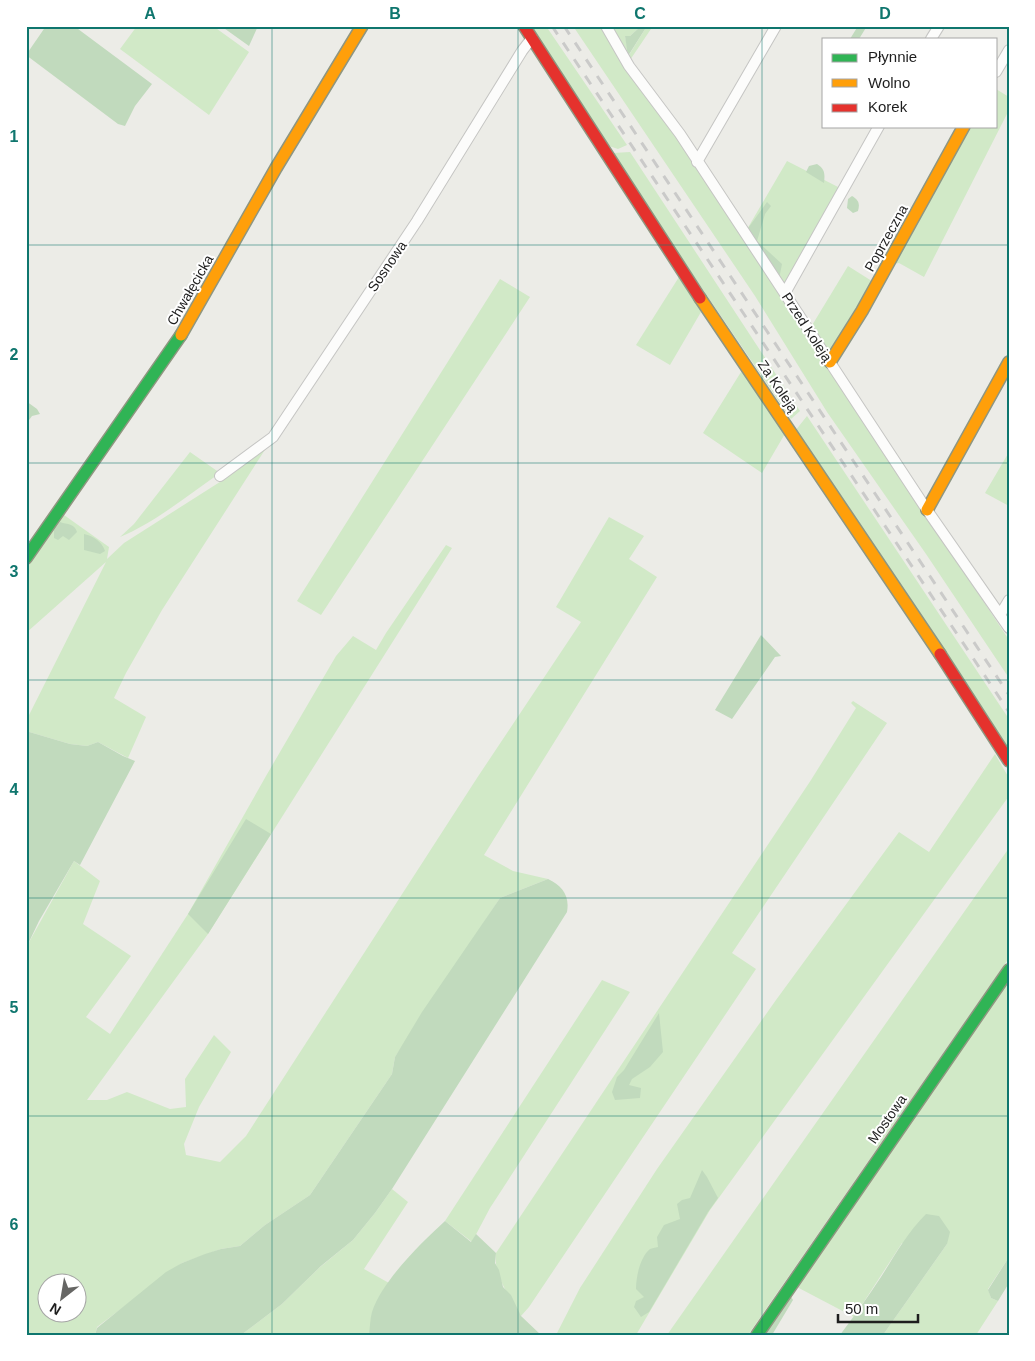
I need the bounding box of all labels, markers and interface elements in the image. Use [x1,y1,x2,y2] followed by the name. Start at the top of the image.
[144,5,156,22] text: A
[389,5,401,22] text: B
[634,5,646,22] text: C
[879,5,891,22] text: D
[822,38,998,128] legend
[868,48,917,65] text: Płynnie
[868,74,910,91] text: Wolno
[868,98,908,115] text: Korek
[10,128,19,145] text: 1
[861,202,911,274] street label: Poprzeczna
[364,237,410,294] street label: Sosnowa
[163,252,217,328] street label: Chwałęcicka
[779,289,835,365] street label: Przed Koleją
[10,346,19,363] text: 2
[755,357,801,415] street label: Za Koleją
[10,563,19,580] text: 3
[10,781,19,798] text: 4
[10,999,19,1016] text: 5
[864,1091,910,1147] street label: Mostowa
[10,1216,19,1233] text: 6
[38,1274,88,1324] north arrow
[838,1291,918,1323] scale bar
[47,1300,64,1319] text: N
[845,1300,878,1317] text: 50 m

